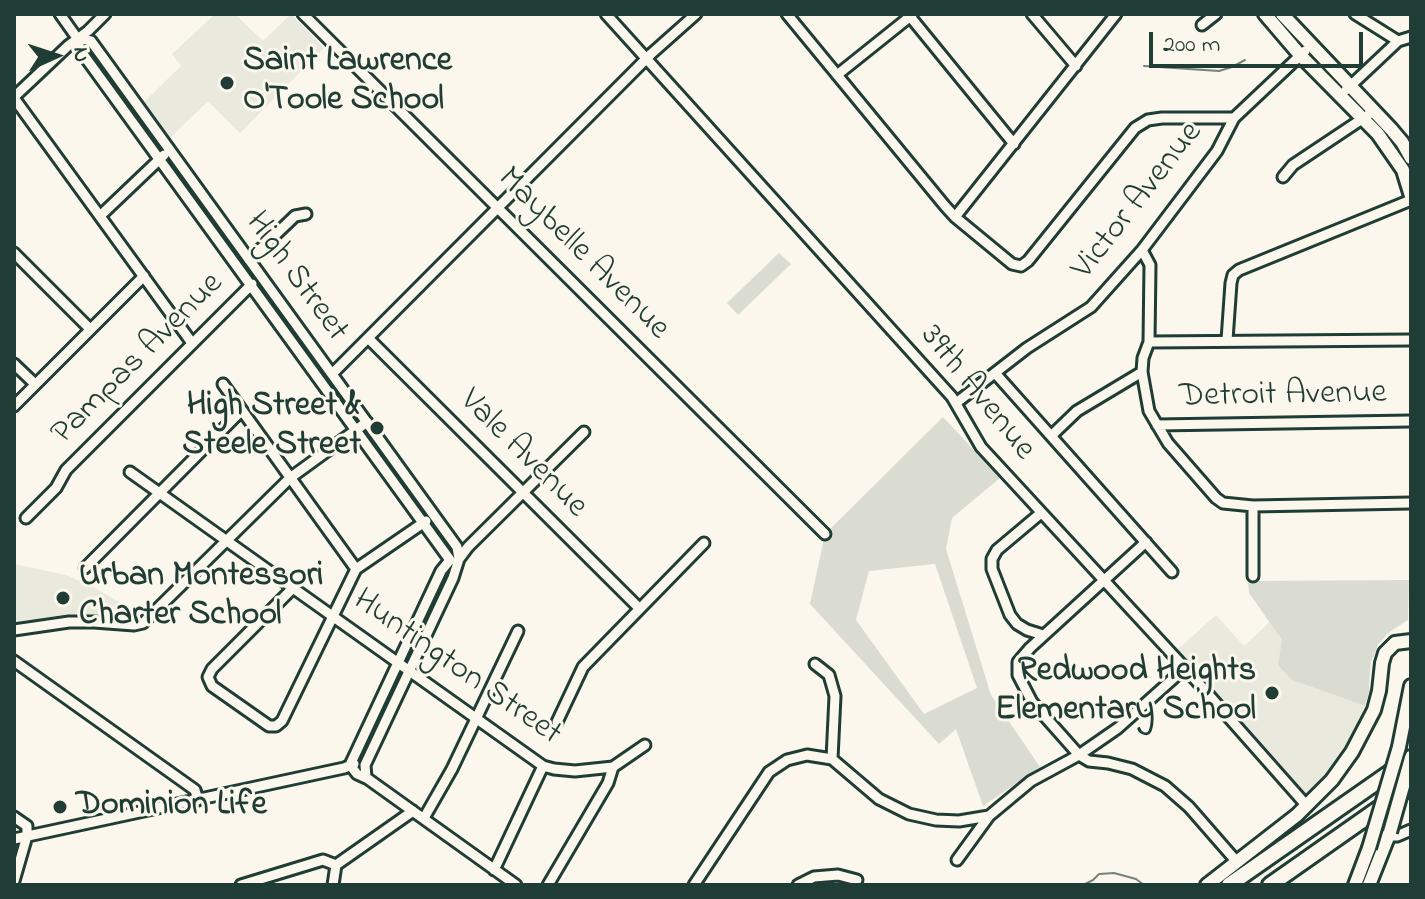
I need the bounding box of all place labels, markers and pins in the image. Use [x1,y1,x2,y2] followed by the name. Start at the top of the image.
[243,43,452,122] place label: Saint Lawrence O'Toole School
[218,74,236,92] marker: Saint Lawrence O'Toole School
[182,388,361,468] place label: High Street & Steele Street
[368,419,386,437] marker: High Street & Steele Street
[79,558,323,638] place label: Urban Montessori Charter School
[54,589,72,607] marker: Urban Montessori Charter School
[995,653,1256,732] place label: Redwood Heights Elementary School
[1263,684,1281,702] marker: Redwood Heights Elementary School
[76,787,267,827] place label: Dominion Life
[51,798,69,816] marker: Dominion Life

